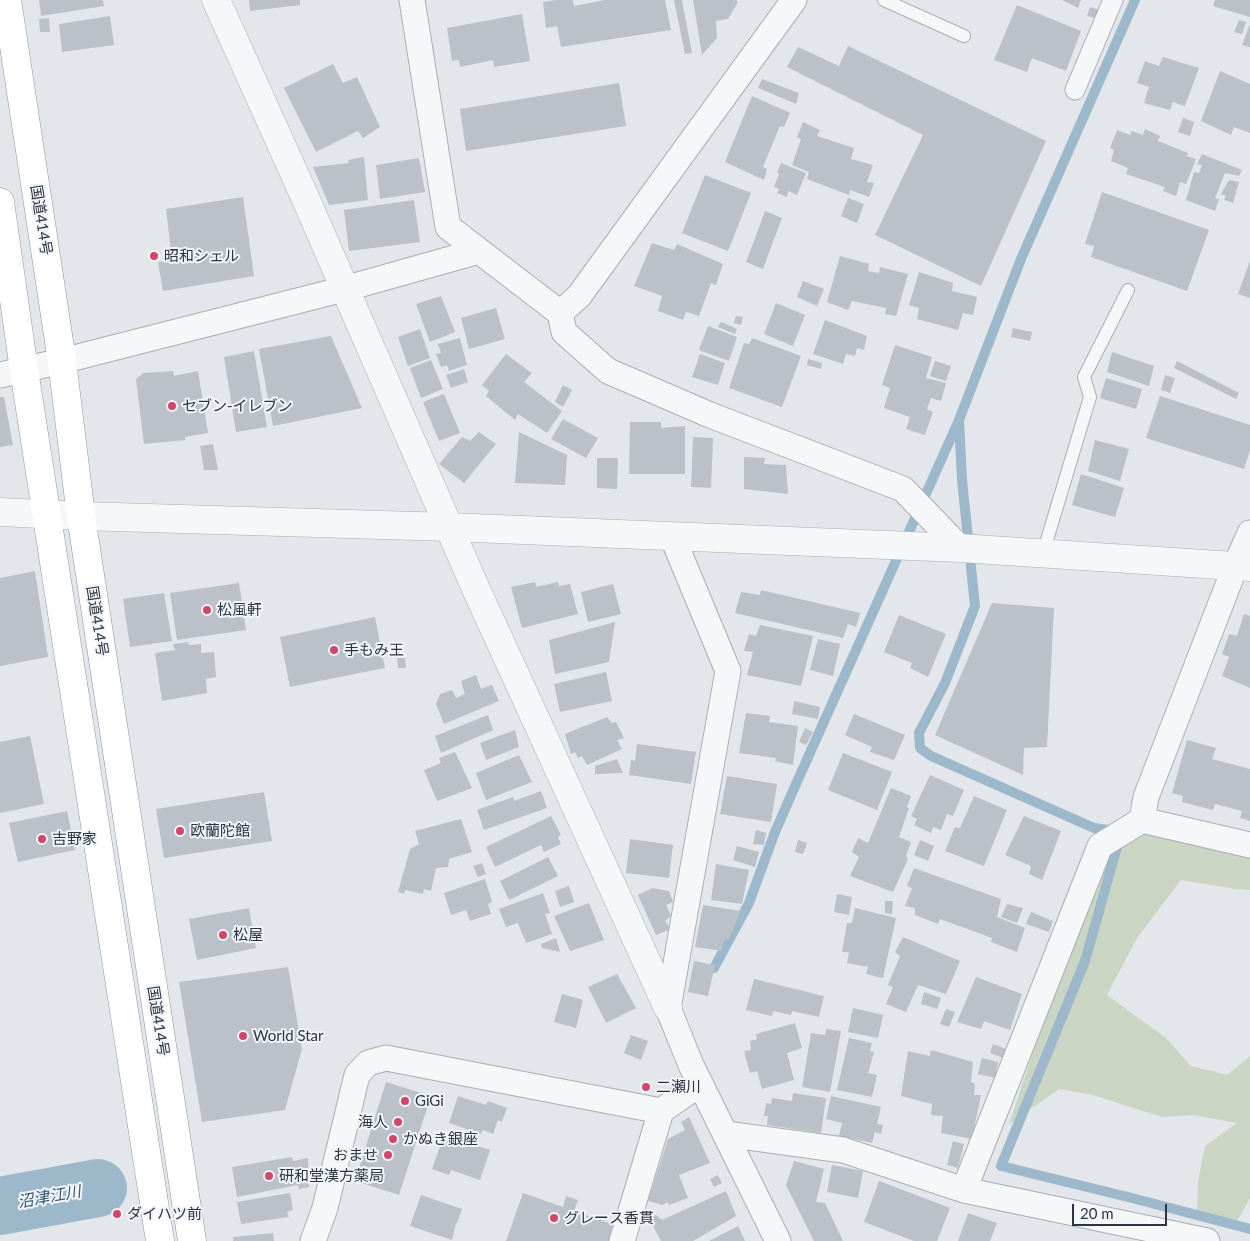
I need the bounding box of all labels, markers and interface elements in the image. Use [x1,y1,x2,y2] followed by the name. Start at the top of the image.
[27,183,55,257] street label: 国道414号
[164,247,239,265] place label: 昭和シェル
[148,250,160,262] marker: 昭和シェル
[182,397,293,415] place label: セブン-イレブン
[166,400,178,412] marker: セブン-イレブン
[83,584,111,658] street label: 国道414号
[217,601,262,619] place label: 松風軒
[201,604,213,616] marker: 松風軒
[344,641,404,659] place label: 手もみ王
[328,644,340,656] marker: 手もみ王
[190,822,250,840] place label: 欧蘭陀館
[174,825,186,837] marker: 欧蘭陀館
[52,830,97,848] place label: 吉野家
[36,833,48,845] marker: 吉野家
[233,926,263,944] place label: 松屋
[217,929,229,941] marker: 松屋
[144,984,172,1058] street label: 国道414号
[253,1027,324,1045] place label: World Star
[237,1030,249,1042] marker: World Star
[656,1078,701,1096] place label: 二瀬川
[640,1081,652,1093] marker: 二瀬川
[415,1092,444,1110] place label: GiGi
[399,1095,411,1107] marker: GiGi
[358,1113,388,1131] place label: 海人
[392,1116,404,1128] marker: 海人
[403,1130,478,1148] place label: かぬき銀座
[387,1133,399,1145] marker: かぬき銀座
[333,1146,378,1164] place label: おませ
[382,1149,394,1161] marker: おませ
[279,1167,384,1185] place label: 研和堂漢方薬局
[263,1170,275,1182] marker: 研和堂漢方薬局
[16,1182,82,1212] water label: 沼津江川
[1075,1194,1170,1226] scale bar
[1080,1204,1114,1222] text: 20 m
[127,1205,202,1223] place label: ダイハツ前
[111,1208,123,1220] marker: ダイハツ前
[564,1209,654,1227] place label: グレース香貫
[548,1212,560,1224] marker: グレース香貫

